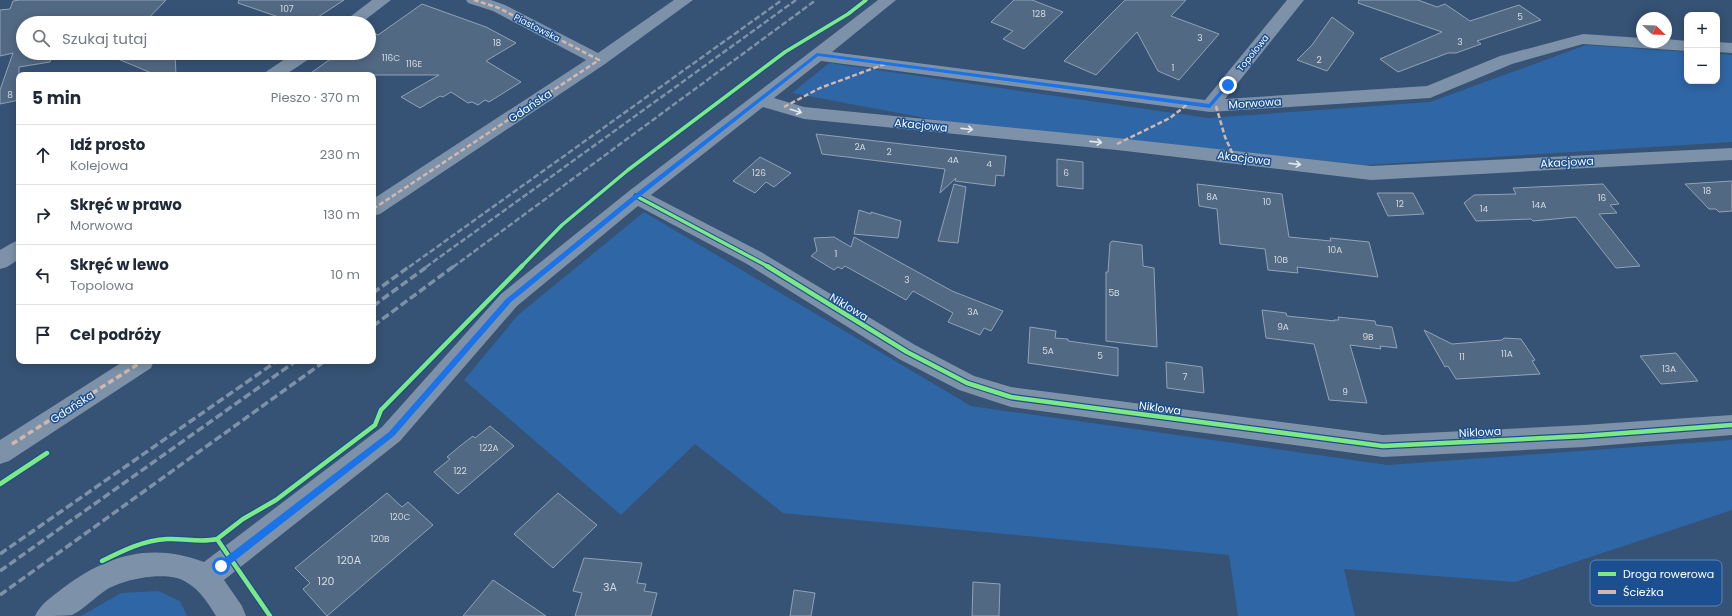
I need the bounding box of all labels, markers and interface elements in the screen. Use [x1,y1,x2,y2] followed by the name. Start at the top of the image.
[280,3,294,15] house number: 107
[1032,8,1046,20] house number: 128
[512,11,562,45] street label: Piastowska
[1517,11,1523,23] house number: 5
[1636,12,1672,48] north arrow
[1684,12,1720,84] map controls
[1684,12,1720,48] button: +
[16,16,376,60] search box
[30,27,52,49] icon: search
[62,28,147,49] text: Szukaj tutaj
[1197,32,1203,44] house number: 3
[1235,32,1271,74] street label: Topolowa
[1457,36,1463,48] house number: 3
[493,37,502,49] house number: 18
[1684,48,1720,84] button: −
[382,52,400,64] house number: 116C
[1316,54,1322,66] house number: 2
[406,58,422,70] house number: 116E
[1172,62,1175,74] house number: 1
[1219,76,1237,94] route end
[32,86,81,110] text: 5 min
[505,86,555,126] street label: Gdańska
[271,88,360,107] text: Pieszo · 370 m
[7,89,13,101] house number: 8
[1228,93,1282,113] street label: Morwowa
[789,108,802,115] one-way arrow
[894,114,948,136] street label: Akacjowa
[960,125,973,133] one-way arrow
[70,134,145,155] text: Idź prosto
[1089,138,1102,145] one-way arrow
[854,141,866,153] house number: 2A
[32,144,54,166] icon: ahead
[320,145,360,164] text: 230 m
[886,146,892,158] house number: 2
[1217,147,1271,169] street label: Akacjowa
[1540,153,1594,171] street label: Akacjowa
[947,154,959,166] house number: 4A
[70,156,128,175] text: Kolejowa
[986,158,992,170] house number: 4
[1288,160,1301,168] one-way arrow
[752,167,766,179] house number: 126
[1063,167,1069,179] house number: 6
[1703,185,1712,197] house number: 18
[1206,191,1218,203] house number: 8A
[1598,192,1607,204] house number: 16
[70,194,182,215] text: Skręć w prawo
[1263,196,1272,208] house number: 10
[1396,198,1404,210] house number: 12
[1532,199,1546,211] house number: 14A
[1480,203,1489,215] house number: 14
[32,204,54,226] icon: right
[323,205,360,224] text: 130 m
[70,216,133,235] text: Morwowa
[1328,244,1342,256] house number: 10A
[835,248,838,260] house number: 1
[70,254,169,275] text: Skręć w lewo
[1274,254,1289,266] house number: 10B
[32,264,54,286] icon: left
[331,265,360,284] text: 10 m
[904,274,910,286] house number: 3
[70,276,133,295] text: Topolowa
[1108,287,1120,299] house number: 5B
[827,289,871,325] street label: Niklowa
[967,306,979,318] house number: 3A
[1277,321,1289,333] house number: 9A
[32,324,54,346] icon: arrive
[70,324,161,345] text: Cel podróży
[1362,331,1374,343] house number: 9B
[1042,345,1054,357] house number: 5A
[1501,348,1513,360] house number: 11A
[1097,350,1103,362] house number: 5
[1459,351,1465,363] house number: 11
[1662,363,1676,375] house number: 13A
[1183,371,1188,383] house number: 7
[1342,386,1348,398] house number: 9
[47,387,97,427] street label: Gdańska
[1138,397,1182,419] street label: Niklowa
[1458,423,1502,441] street label: Niklowa
[479,442,499,454] house number: 122A
[453,465,467,477] house number: 122
[390,511,410,523] house number: 120C
[370,533,390,545] house number: 120B
[337,552,362,568] house number: 120A
[212,557,230,575] route start
[1590,560,1722,606] legend
[1623,566,1714,582] text: Droga rowerowa
[318,573,334,589] house number: 120
[603,579,618,595] house number: 3A
[1623,584,1664,600] text: Ścieżka

